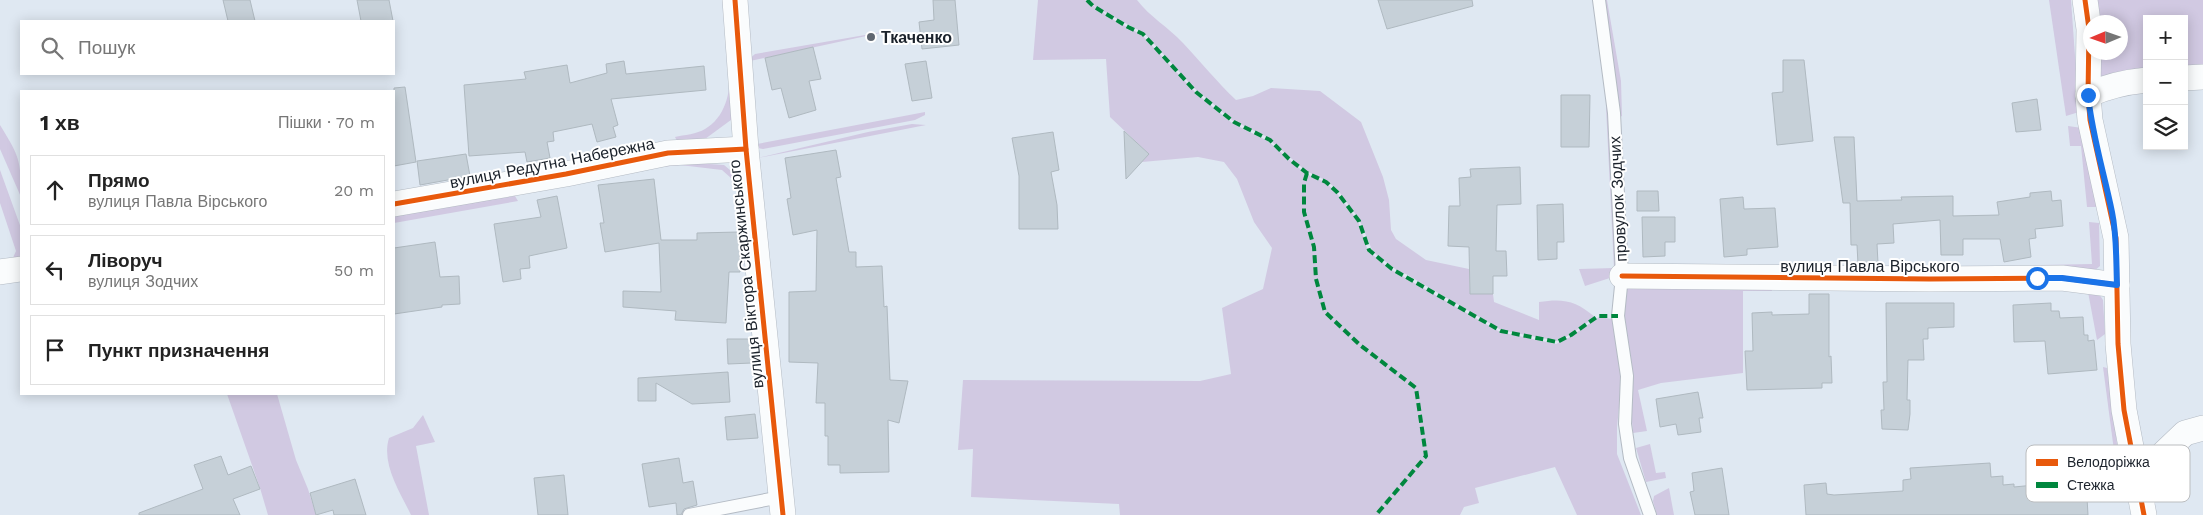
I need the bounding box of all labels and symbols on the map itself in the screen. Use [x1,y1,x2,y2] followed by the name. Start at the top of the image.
[2083,15,2128,60] north arrow
[881,28,952,47] place label: Ткаченко
[865,31,877,43] marker: Ткаченко
[2077,84,2100,107] route end
[448,134,656,192] street label: вулиця Редутна Набережна
[1605,136,1631,262] street label: провулок Зодчих
[725,159,767,389] street label: вулиця Віктора Скаржинського
[1780,257,1960,276] street label: вулиця Павла Вірського
[2026,267,2049,290] route start
[2026,445,2190,502] legend
[2067,454,2150,470] text: Велодоріжка
[2067,477,2115,493] text: Стежка

